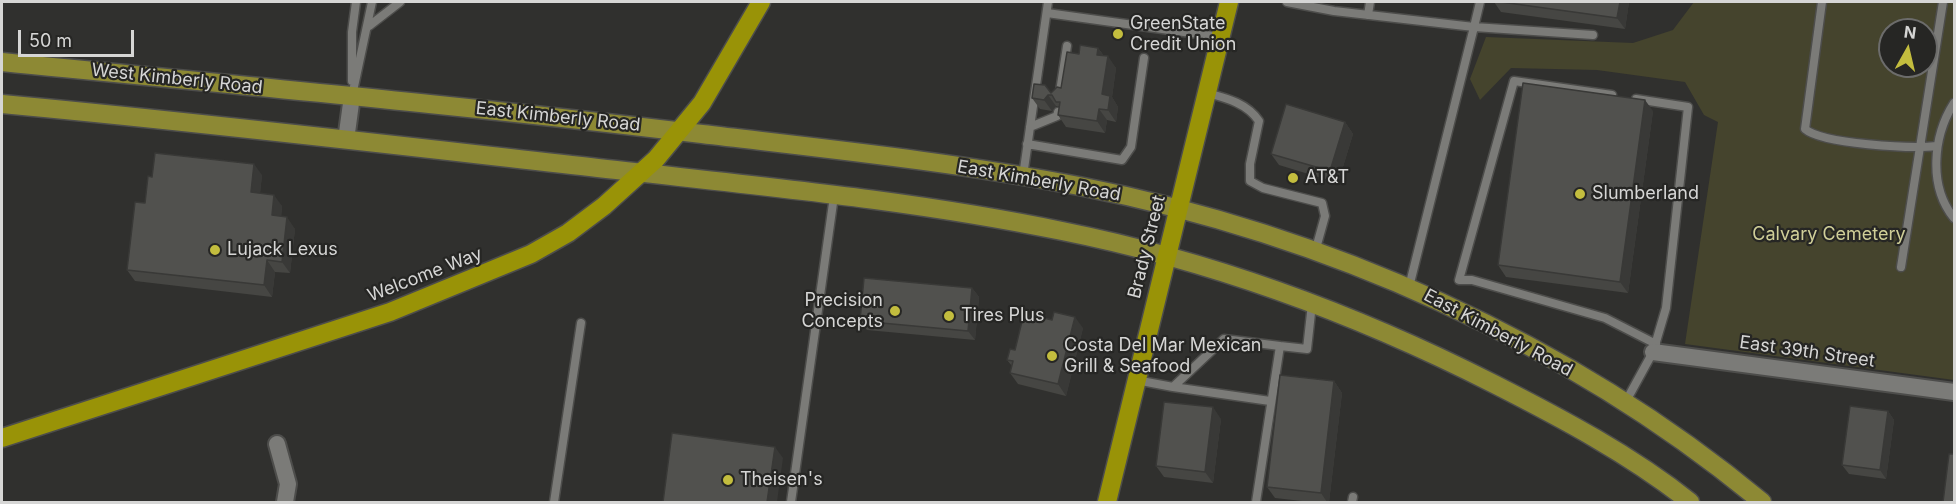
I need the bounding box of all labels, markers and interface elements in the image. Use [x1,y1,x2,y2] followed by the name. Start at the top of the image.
[1130,13,1236,56] place label: GreenState Credit Union
[21,18,136,56] scale bar
[1878,18,1938,78] north arrow
[1903,21,1918,43] text: N
[1111,27,1125,41] marker: GreenState Credit Union
[29,30,72,51] text: 50 m
[90,59,264,99] street label: West Kimberly Road
[475,98,641,136] street label: East Kimberly Road
[956,156,1122,206] street label: East Kimberly Road
[1305,167,1349,189] place label: AT&T
[1286,171,1300,185] marker: AT&T
[1592,183,1699,205] place label: Slumberland
[1573,187,1587,201] marker: Slumberland
[1124,193,1170,301] street label: Brady Street
[1752,224,1906,246] park label: Calvary Cemetery
[227,239,338,261] place label: Lujack Lexus
[208,243,222,257] marker: Lujack Lexus
[365,243,485,307] street label: Welcome Way
[1420,285,1576,381] street label: East Kimberly Road
[801,290,883,332] place label: Precision Concepts
[888,304,902,318] marker: Precision Concepts
[961,305,1045,327] place label: Tires Plus
[942,309,956,323] marker: Tires Plus
[1738,332,1876,372] street label: East 39th Street
[1064,335,1261,378] place label: Costa Del Mar Mexican Grill & Seafood
[1045,349,1059,363] marker: Costa Del Mar Mexican Grill & Seafood
[740,469,823,491] place label: Theisen's
[721,473,735,487] marker: Theisen's

